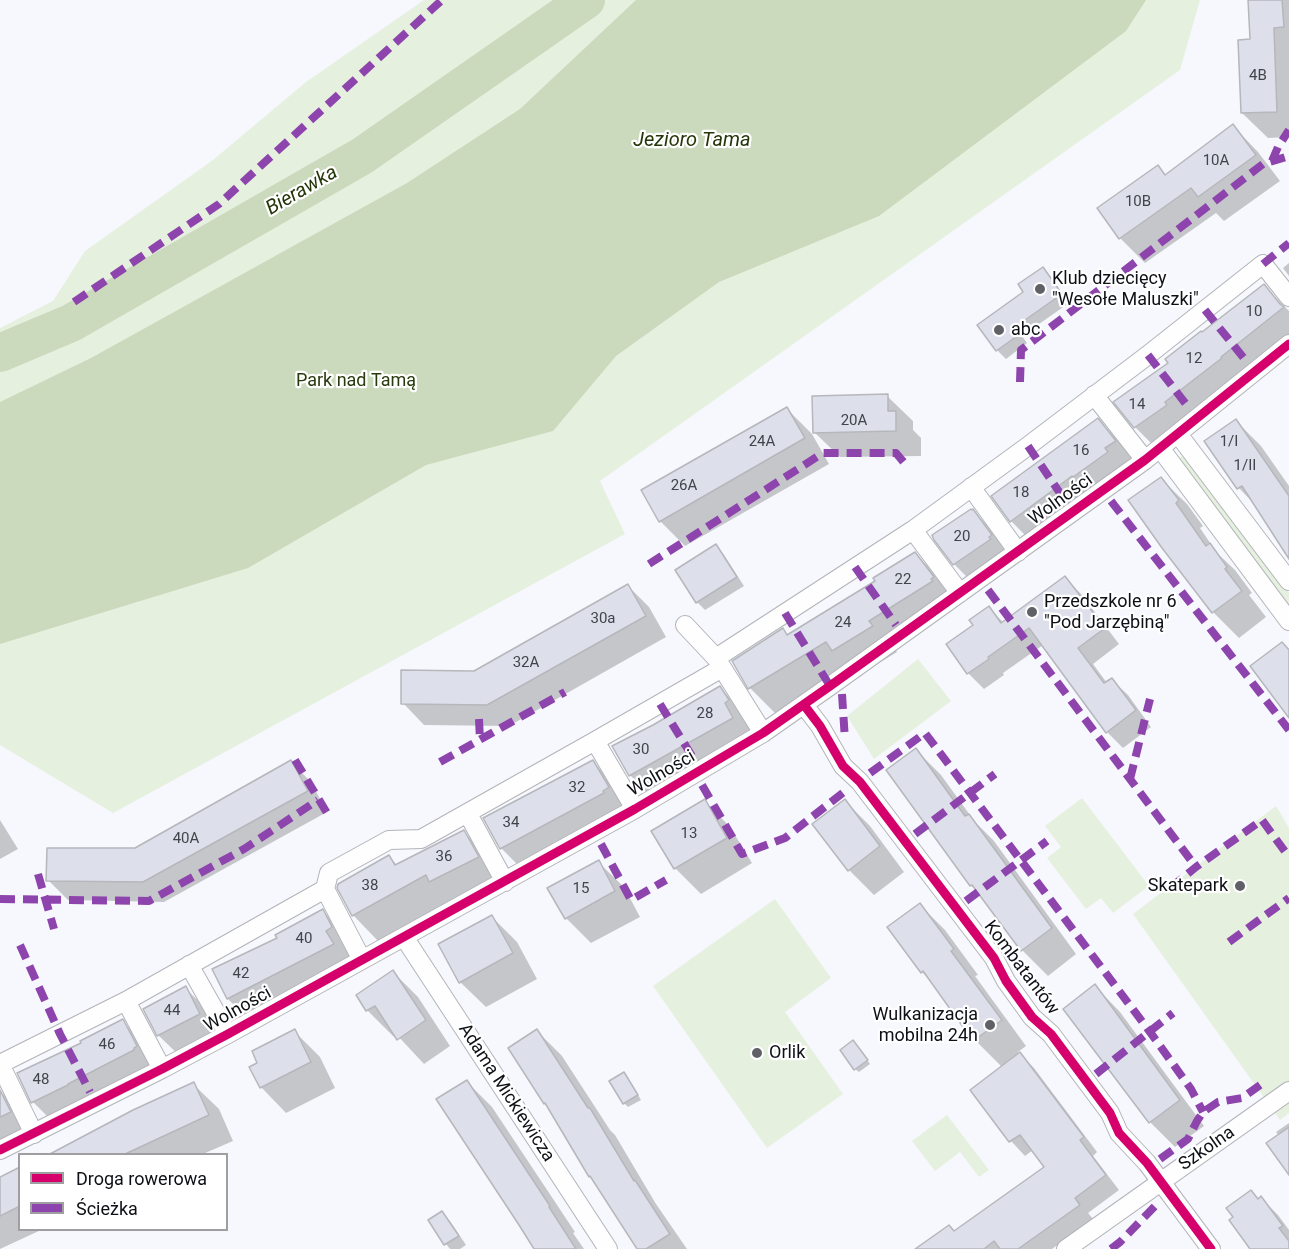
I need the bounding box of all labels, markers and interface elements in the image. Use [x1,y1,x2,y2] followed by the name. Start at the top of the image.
[1249,67,1267,85] house number: 4B
[633,129,751,153] water label: Jezioro Tama
[1203,152,1229,170] house number: 10A
[262,161,342,221] water label: Bierawka
[1125,193,1151,211] house number: 10B
[1052,268,1199,310] place label: Klub dziecięcy "Wesołe Maluszki"
[1033,282,1047,296] marker: Klub dziecięcy "Wesołe Maluszki"
[1246,303,1262,321] house number: 10
[1011,319,1040,341] place label: abc
[992,323,1006,337] marker: abc
[1186,350,1202,368] house number: 12
[296,370,416,392] park label: Park nad Tamą
[1129,396,1145,414] house number: 14
[841,412,867,430] house number: 20A
[749,433,775,451] house number: 24A
[1220,433,1238,451] house number: 1/I
[1073,442,1089,460] house number: 16
[1234,457,1256,475] house number: 1/II
[1025,470,1097,530] street label: Wolności
[671,477,697,495] house number: 26A
[1013,484,1029,502] house number: 18
[954,528,970,546] house number: 20
[895,571,911,589] house number: 22
[1044,591,1177,634] place label: Przedszkole nr 6 "Pod Jarzębiną"
[1025,605,1039,619] marker: Przedszkole nr 6 "Pod Jarzębiną"
[590,610,616,628] house number: 30a
[835,614,851,632] house number: 24
[513,654,539,672] house number: 32A
[697,705,713,723] house number: 28
[633,741,649,759] house number: 30
[625,746,699,802] street label: Wolności
[569,779,585,797] house number: 32
[503,814,519,832] house number: 34
[681,825,697,843] house number: 13
[173,830,199,848] house number: 40A
[436,848,452,866] house number: 36
[1148,875,1228,897] place label: Skatepark
[362,877,378,895] house number: 38
[1233,879,1247,893] marker: Skatepark
[573,880,589,898] house number: 15
[979,917,1063,1019] street label: Kombatantów
[296,930,312,948] house number: 40
[233,965,249,983] house number: 42
[201,983,275,1037] street label: Wolności
[164,1002,180,1020] house number: 44
[872,1004,978,1046] place label: Wulkanizacja mobilna 24h
[983,1018,997,1032] marker: Wulkanizacja mobilna 24h
[453,1020,559,1166] street label: Adama Mickiewicza
[99,1036,115,1054] house number: 46
[769,1042,805,1064] place label: Orlik
[750,1046,764,1060] marker: Orlik
[33,1071,49,1089] house number: 48
[1175,1122,1239,1176] street label: Szkolna
[18,1153,228,1231] legend
[76,1168,207,1189] text: Droga rowerowa
[76,1198,138,1219] text: Ścieżka

